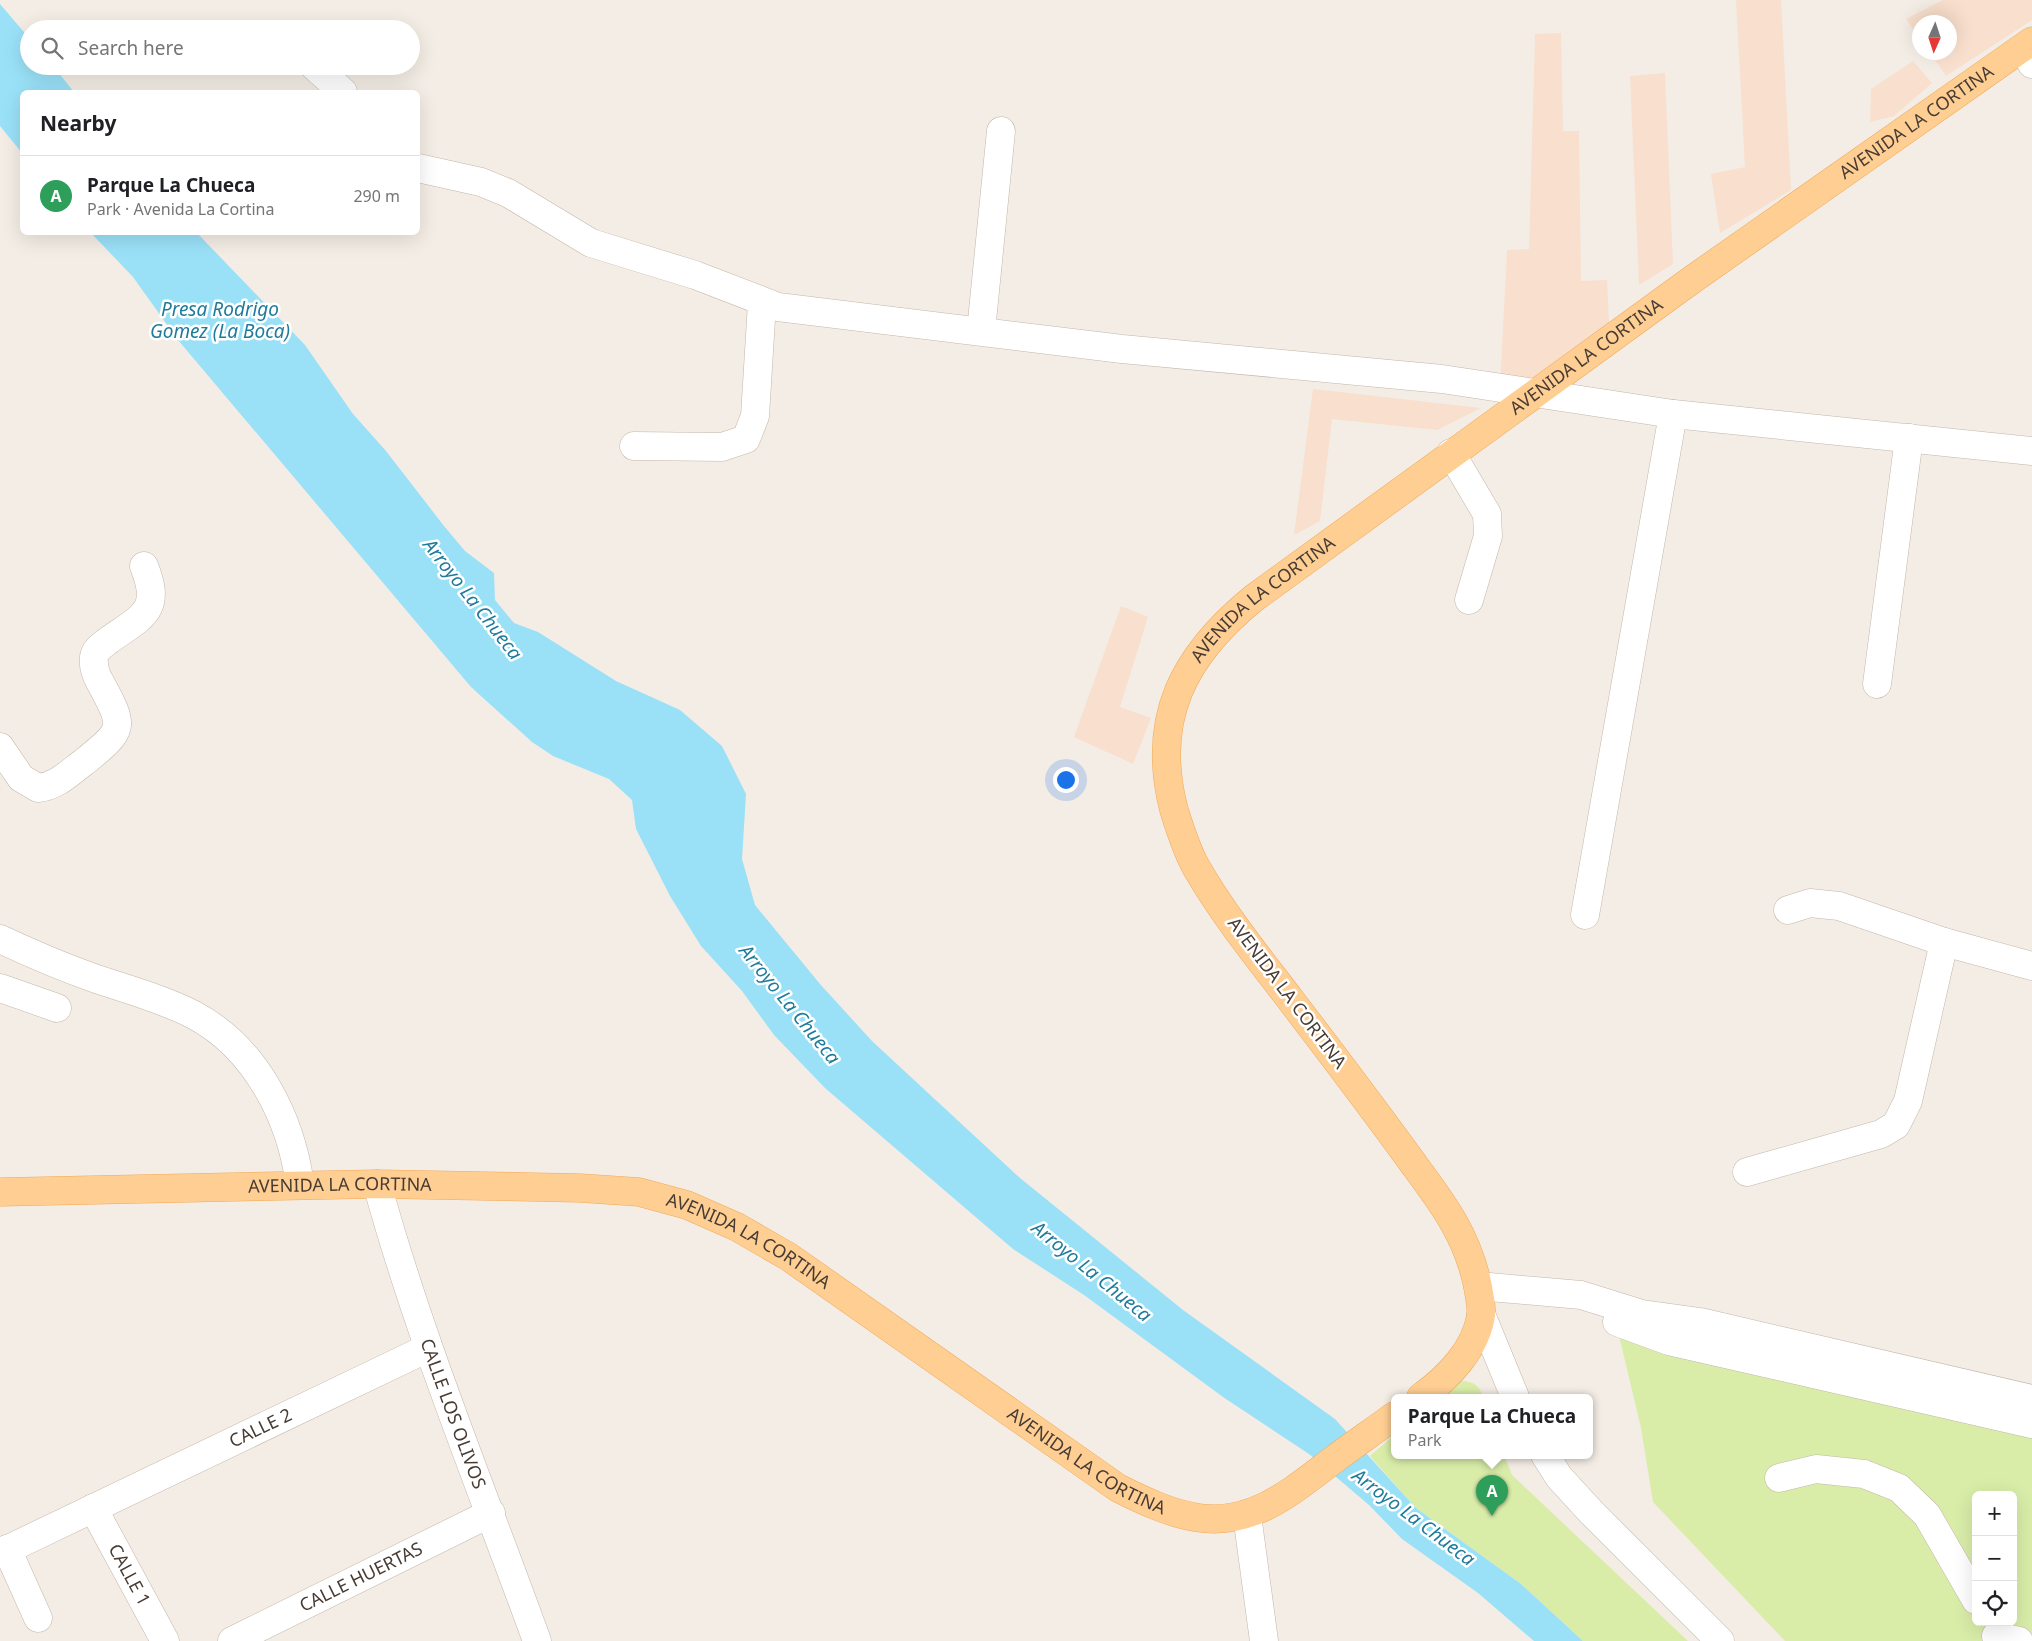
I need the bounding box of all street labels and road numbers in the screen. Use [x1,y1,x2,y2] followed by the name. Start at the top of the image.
[1834,58,1998,184] street label: AVENIDA LA CORTINA
[1504,292,1667,419] street label: AVENIDA LA CORTINA
[1184,530,1340,667] street label: AVENIDA LA CORTINA
[1223,912,1353,1073] street label: AVENIDA LA CORTINA
[248,1171,432,1198] street label: AVENIDA LA CORTINA
[664,1187,836,1294] street label: AVENIDA LA CORTINA
[415,1335,492,1492] street label: CALLE LOS OLIVOS
[1003,1401,1170,1519] street label: AVENIDA LA CORTINA
[225,1402,296,1453] street label: CALLE 2
[295,1536,426,1617] street label: CALLE HUERTAS
[104,1539,157,1609] street label: CALLE 1

